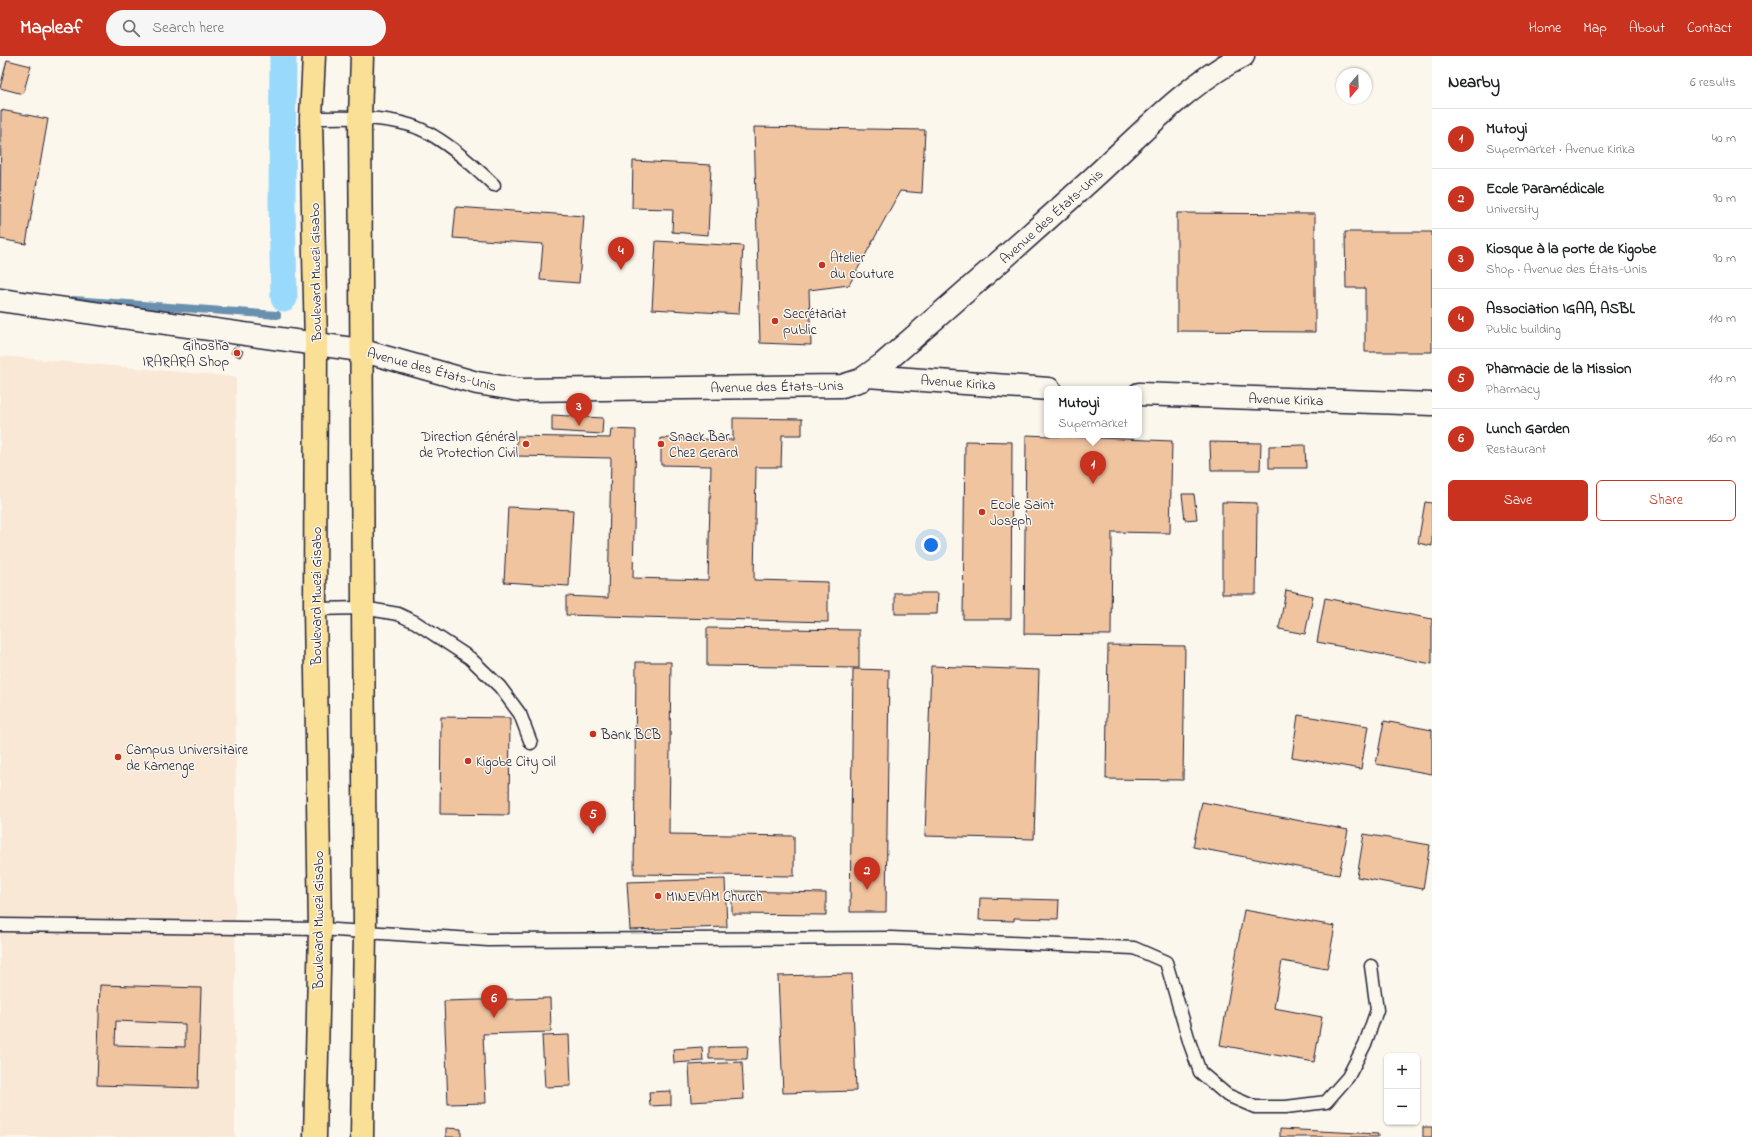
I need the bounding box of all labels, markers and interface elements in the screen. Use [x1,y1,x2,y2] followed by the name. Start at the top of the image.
[106,10,386,46] search box
[20,15,82,42] text: Mapleaf
[120,17,142,39] icon: search
[152,17,224,39] text: Search here
[1529,18,1561,39] text: Home
[1583,18,1607,39] text: Map
[1629,18,1665,39] text: About
[1687,18,1732,39] text: Contact
[1336,68,1372,104] north arrow
[1448,70,1500,95] text: Nearby
[1690,73,1736,92] text: 6 results
[1486,118,1528,140] text: Mutoyi
[1459,129,1463,148] text: 1
[1712,129,1736,148] text: 40 m
[1486,140,1635,159] text: Supermarket · Avenue Kirika
[995,165,1109,270] street label: Avenue des États-Unis
[1486,178,1604,200] text: Ecole Paramédicale
[1458,189,1464,208] text: 2
[1713,189,1736,208] text: 90 m
[1486,200,1539,219] text: University
[305,203,328,342] street label: Boulevard Mwezi Gisabo
[608,237,634,270] pin: 4
[1486,238,1656,260] text: Kiosque à la porte de Kigobe
[830,248,895,285] place label: Atelier du couture
[1458,249,1464,268] text: 3
[1713,249,1736,268] text: 90 m
[817,260,827,270] marker: Atelier du couture
[1486,260,1647,279] text: Shop · Avenue des États-Unis
[1486,298,1635,320] text: Association IGAA, ASBL
[783,304,847,341] place label: Secrétariat public
[1458,309,1464,328] text: 4
[1709,309,1736,328] text: 110 m
[770,316,780,326] marker: Secrétariat public
[1486,320,1561,339] text: Public building
[143,336,229,373] place label: Gihosha IRARARA Shop
[364,343,499,398] street label: Avenue des États-Unis
[232,348,242,358] marker: Gihosha IRARARA Shop
[1486,358,1631,380] text: Pharmacie de la Mission
[1457,369,1465,388] text: 5
[1709,369,1736,388] text: 110 m
[920,370,996,397] street label: Avenue Kirika
[710,376,844,399] street label: Avenue des États-Unis
[1486,380,1540,399] text: Pharmacy
[1044,386,1142,438] popup
[1248,389,1324,412] street label: Avenue Kirika
[1058,392,1100,414] text: Mutoyi
[566,393,592,426] pin: 3
[1058,414,1128,433] text: Supermarket
[1486,418,1570,440] text: Lunch Garden
[419,427,518,464] place label: Direction Général de Protection Civil
[669,427,738,464] place label: Snack Bar Chez Gerard
[1458,429,1464,448] text: 6
[1707,429,1736,448] text: 160 m
[521,439,531,449] marker: Direction Général de Protection Civil
[656,439,666,449] marker: Snack Bar Chez Gerard
[1486,440,1546,459] text: Restaurant
[1080,451,1106,484] pin: 1
[1448,480,1588,521] button: Save
[1596,480,1736,521] button: Share
[990,495,1055,532] place label: Ecole Saint Joseph
[977,507,987,517] marker: Ecole Saint Joseph
[307,527,328,666] street label: Boulevard Mwezi Gisabo
[921,535,941,555] your location
[600,725,661,746] place label: Bank BCB
[588,729,598,739] marker: Bank BCB
[126,740,249,778] place label: Campus Universitaire de Kamenge
[113,752,123,762] marker: Campus Universitaire de Kamenge
[476,752,556,774] place label: Kigobe City Oil
[463,756,473,766] marker: Kigobe City Oil
[580,801,606,834] pin: 5
[309,851,330,990] street label: Boulevard Mwezi Gisabo
[854,857,880,890] pin: 2
[666,887,762,908] place label: MINEVAM Church
[653,891,663,901] marker: MINEVAM Church
[481,985,507,1018] pin: 6
[1384,1053,1420,1125] map controls
[1384,1053,1420,1089] button: +
[1384,1089,1420,1125] button: −

